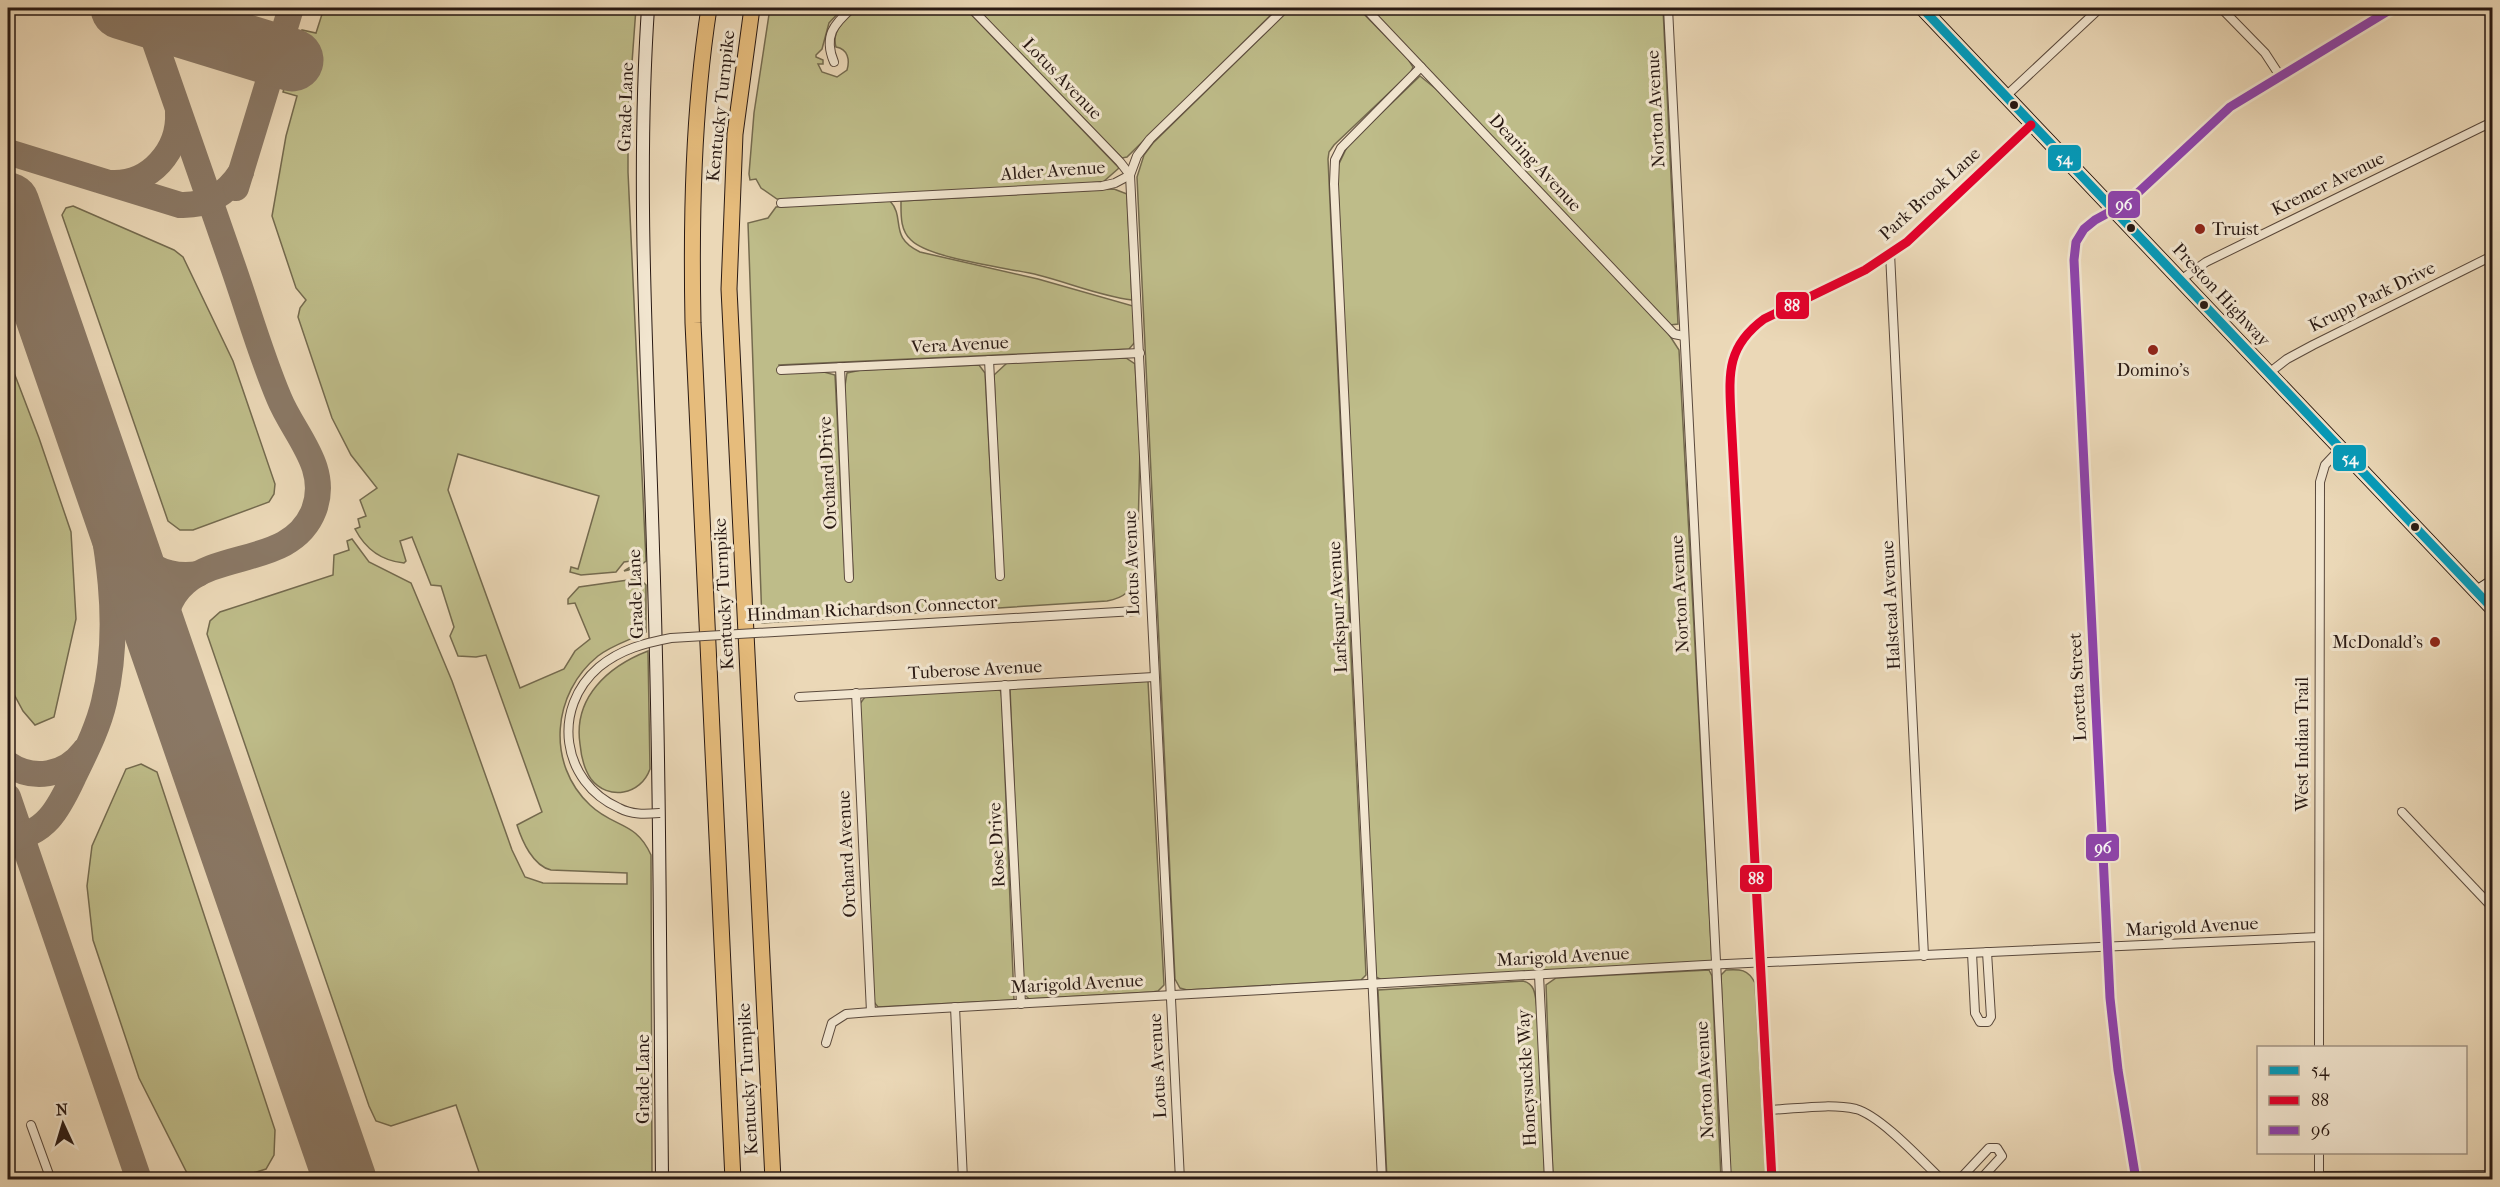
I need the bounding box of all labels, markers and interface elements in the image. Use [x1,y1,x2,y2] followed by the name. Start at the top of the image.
[703,29,739,183] street label: Kentucky Turnpike
[1018,34,1106,124] street label: Lotus Avenue
[1642,49,1670,168] street label: Norton Avenue
[614,62,638,152] street label: Grade Lane
[2008,99,2020,111] unlabelled marker
[1484,110,1586,216] street label: Dearing Avenue
[1875,143,1985,245] street label: Park Brook Lane
[2047,144,2082,172] line badge: 54
[2268,148,2388,220] street label: Kremer Avenue
[2056,149,2074,169] text: 54
[999,157,1106,185] street label: Alder Avenue
[2107,190,2141,219] line badge: 96
[2114,195,2133,215] text: 96
[2212,219,2260,240] place label: Truist
[2125,222,2137,234] unlabelled marker
[2193,222,2207,236] marker: Truist
[2168,239,2275,352] street label: Preston Highway
[2305,257,2439,337] street label: Krupp Park Drive
[1775,291,1810,320] line badge: 88
[1784,296,1800,315] text: 88
[2198,299,2210,311] unlabelled marker
[910,332,1009,358] street label: Vera Avenue
[2146,343,2160,357] marker: Domino's
[2117,360,2190,381] place label: Domino's
[815,416,841,530] street label: Orchard Drive
[2332,444,2367,472] line badge: 54
[2342,449,2360,469] text: 54
[1120,510,1144,616] street label: Lotus Avenue
[710,517,738,670] street label: Kentucky Turnpike
[2409,521,2421,533] unlabelled marker
[1666,534,1694,653] street label: Norton Avenue
[1324,540,1352,673] street label: Larkspur Avenue
[1877,540,1905,670] street label: Halstead Avenue
[624,549,648,639] street label: Grade Lane
[746,592,998,626] street label: Hindman Richardson Connector
[2065,631,2091,742] street label: Loretta Street
[2332,632,2423,653] place label: McDonald's
[2428,635,2442,649] marker: McDonald's
[907,656,1043,684] street label: Tuberose Avenue
[2292,677,2313,812] street label: West Indian Trail
[833,790,861,918] street label: Orchard Avenue
[984,802,1010,888] street label: Rose Drive
[2085,833,2120,862] line badge: 96
[2093,838,2112,858] text: 96
[1739,864,1773,893] line badge: 88
[1748,869,1764,888] text: 88
[2125,913,2259,941] street label: Marigold Avenue
[1496,943,1630,971] street label: Marigold Avenue
[1010,970,1144,998] street label: Marigold Avenue
[734,1002,762,1155] street label: Kentucky Turnpike
[1513,1008,1541,1147] street label: Honeysuckle Way
[1145,1013,1171,1119] street label: Lotus Avenue
[1691,1020,1719,1139] street label: Norton Avenue
[633,1034,654,1124] street label: Grade Lane
[2257,1046,2467,1154] legend
[2311,1060,2330,1081] text: 54
[2311,1090,2329,1111] text: 88
[33,1094,93,1154] north arrow
[55,1100,70,1119] text: N
[2311,1120,2330,1141] text: 96

